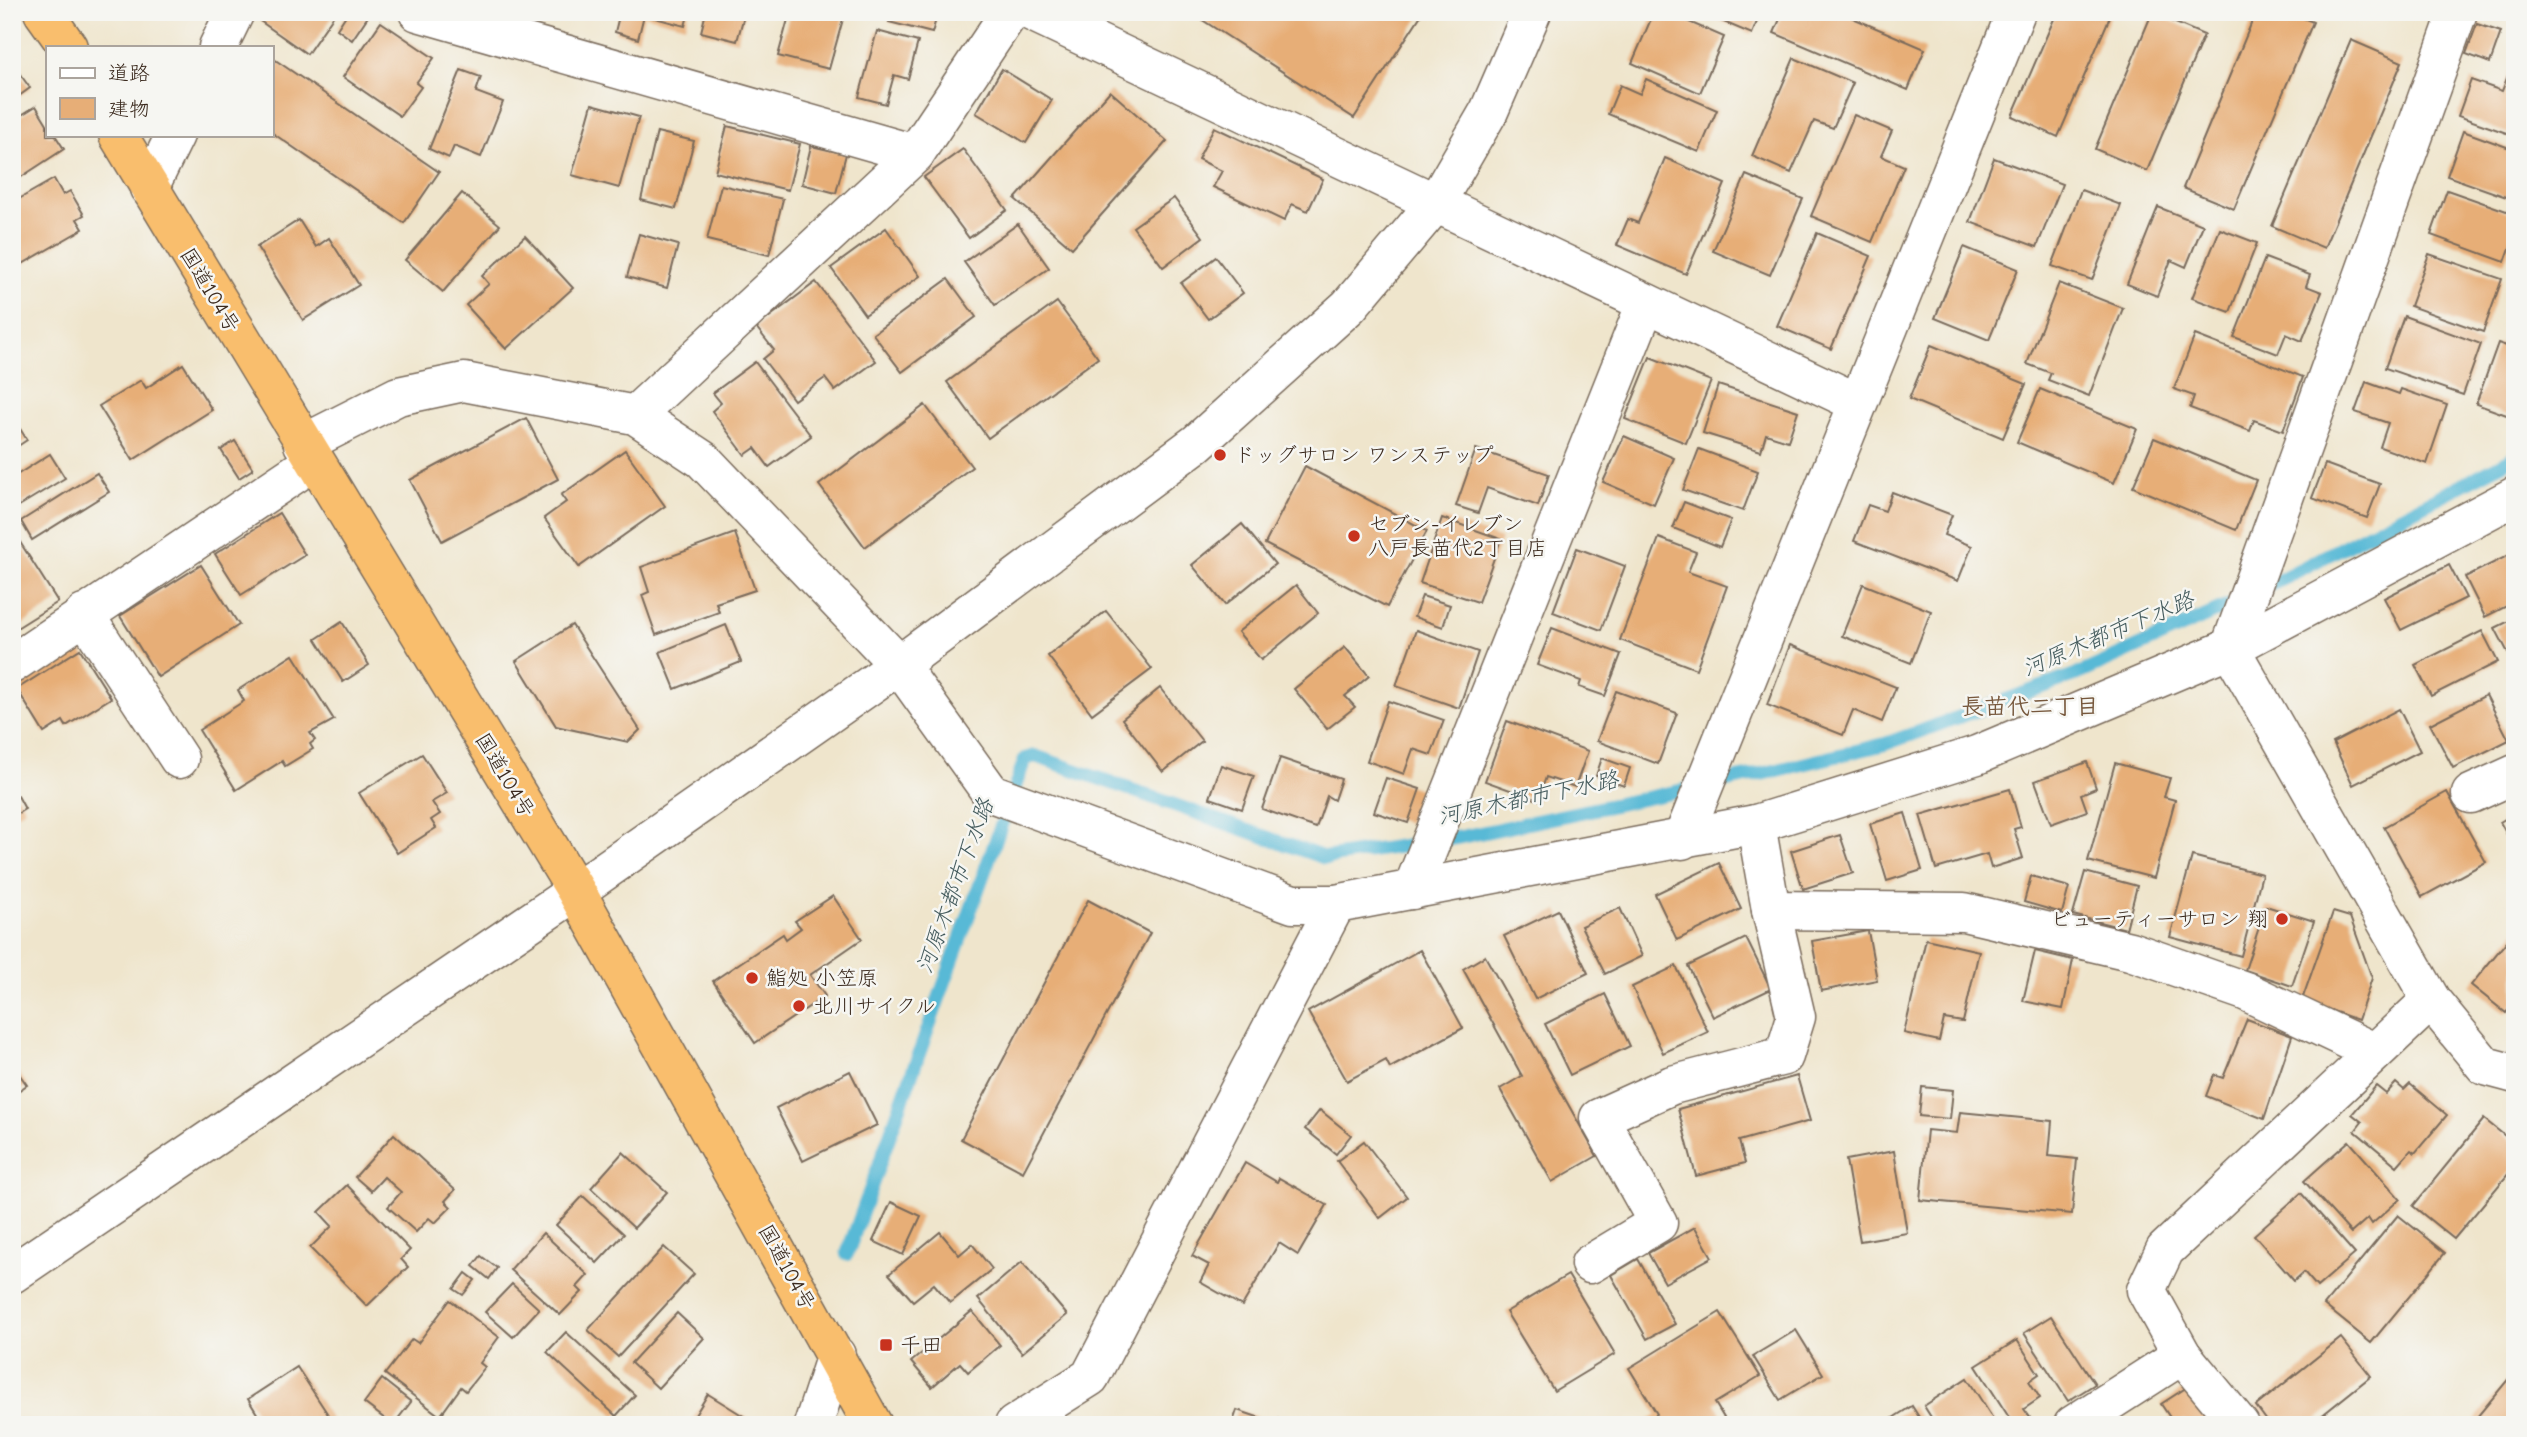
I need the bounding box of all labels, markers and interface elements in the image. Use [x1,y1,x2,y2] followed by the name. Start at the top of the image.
[46,46,273,136] legend
[108,61,150,85] text: 道路
[108,97,150,121] text: 建物
[175,243,245,337] street label: 国道104号
[1234,443,1494,467] place label: ドッグサロン ワンステップ
[1212,447,1228,463] marker: ドッグサロン ワンステップ
[1368,512,1547,560] place label: セブン-イレブン 八戸長苗代2丁目店
[1346,528,1362,544] marker: セブン-イレブン 八戸長苗代2丁目店
[2018,585,2200,682] water label: 河原木都市下水路
[1961,693,2099,720] district label: 長苗代二丁目
[470,728,540,822] street label: 国道104号
[1435,765,1623,830] water label: 河原木都市下水路
[911,793,1000,977] water label: 河原木都市下水路
[2050,907,2268,931] place label: ビューティーサロン 翔
[2274,911,2290,927] marker: ビューティーサロン 翔
[766,966,878,990] place label: 鮨処 小笠原
[744,970,760,986] marker: 鮨処 小笠原
[813,994,936,1018] place label: 北川サイクル
[791,998,807,1014] marker: 北川サイクル
[754,1220,820,1314] street label: 国道104号
[900,1333,942,1357] place label: 千田
[878,1337,894,1353] marker: 千田

